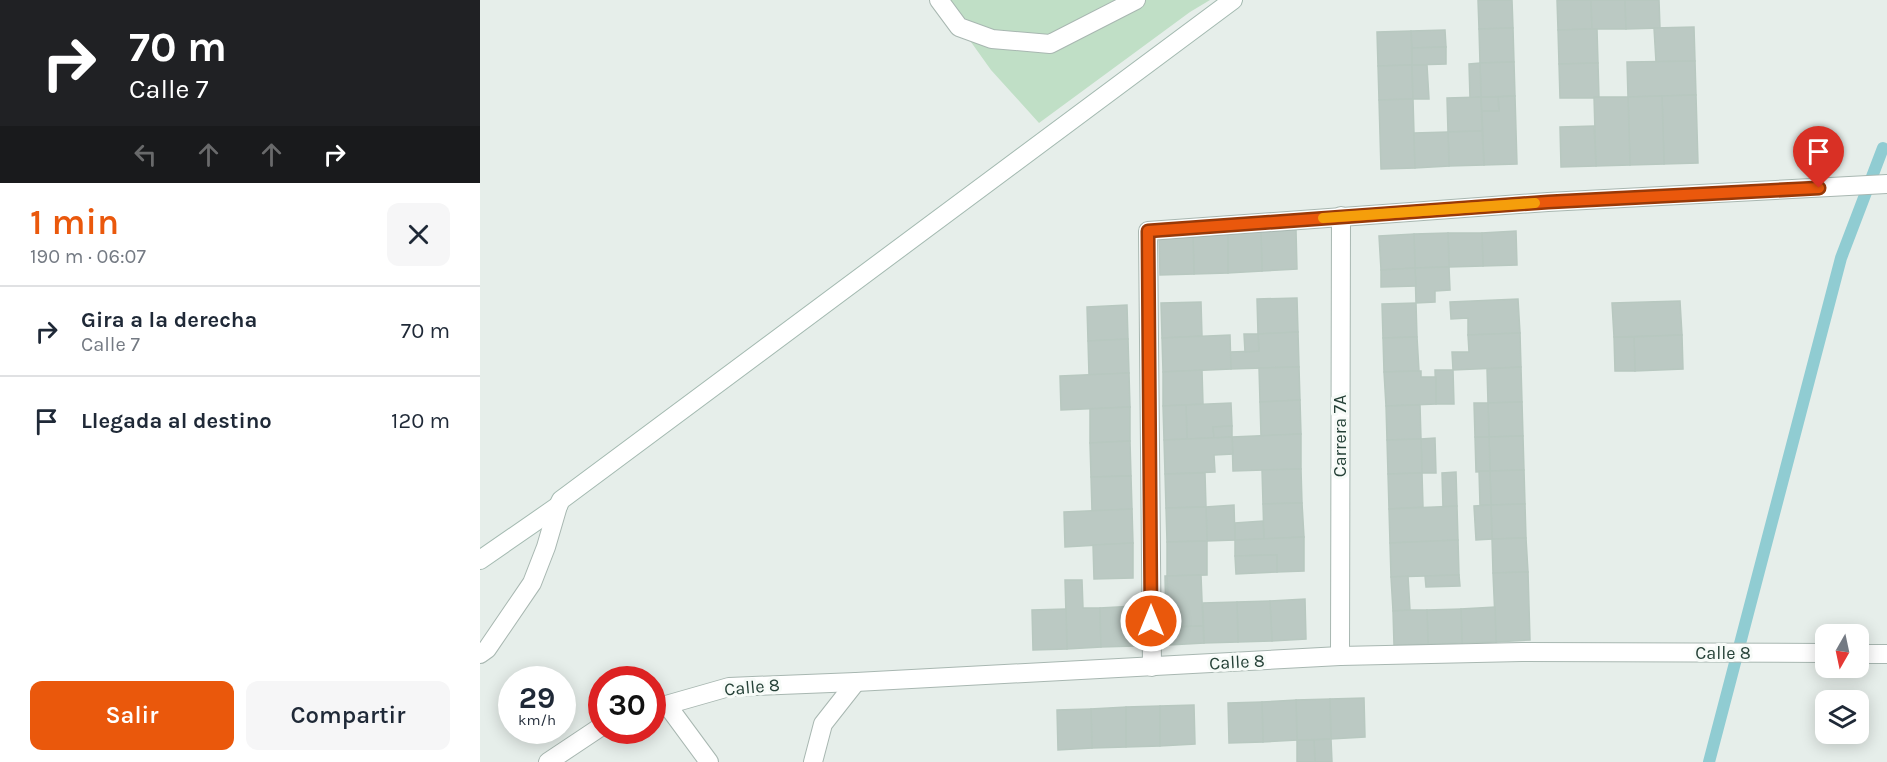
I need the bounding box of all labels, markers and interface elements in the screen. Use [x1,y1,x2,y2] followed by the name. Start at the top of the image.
[129,22,227,72] text: 70 m
[30,24,108,102] icon: right
[129,73,209,105] text: Calle 7
[1793,126,1844,188] pin
[1802,135,1835,168] icon: arrive
[129,138,162,171] icon: left
[192,138,225,171] icon: ahead
[255,138,288,171] icon: ahead
[318,138,351,171] icon: right
[30,201,119,243] text: 1 min
[387,203,450,266] button: close
[30,245,146,268] text: 190 m · 06:07
[81,307,257,333] text: Gira a la derecha
[30,315,63,348] icon: right
[401,318,450,344] text: 70 m
[81,333,140,356] text: Calle 7
[1329,395,1351,477] street label: Carrera 7A
[30,405,63,438] icon: arrive
[81,408,272,434] text: Llegada al destino
[391,408,450,434] text: 120 m
[1119,589,1183,653] position arrow
[1815,624,1869,678] north arrow
[1815,624,1869,744] map controls
[1695,642,1751,664] street label: Calle 8
[1209,650,1265,674] street label: Calle 8
[588,666,666,744] speed limit sign: 30
[723,674,781,700] street label: Calle 8
[519,680,555,716] text: 29
[30,681,234,750] button: Salir
[246,681,450,750] button: Compartir
[1815,690,1869,744] button: layers
[518,711,556,729] text: km/h

